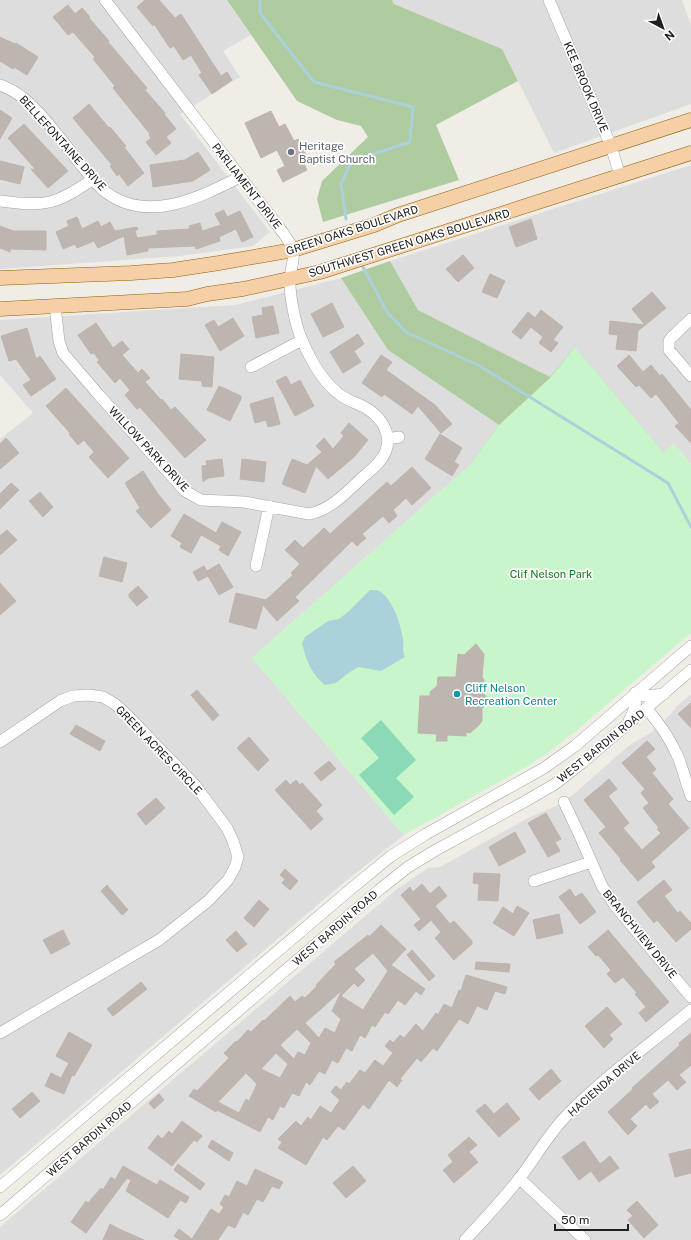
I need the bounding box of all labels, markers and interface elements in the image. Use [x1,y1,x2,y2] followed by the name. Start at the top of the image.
[643,8,683,48] north arrow
[662,28,677,43] text: N
[561,40,611,134] street label: KEE BROOK DRIVE
[17,93,109,193] street label: BELLEFONTAINE DRIVE
[299,140,375,165] place label: Heritage Baptist Church
[210,141,284,231] street label: PARLIAMENT DRIVE
[286,147,296,157] marker: Heritage Baptist Church
[284,203,420,257] street label: GREEN OAKS BOULEVARD
[307,206,511,279] street label: SOUTHWEST GREEN OAKS BOULEVARD
[107,404,191,494] street label: WILLOW PARK DRIVE
[510,568,592,580] park label: Clif Nelson Park
[465,682,557,707] place label: Cliff Nelson Recreation Center
[452,689,462,699] marker: Cliff Nelson Recreation Center
[114,703,205,797] street label: GREEN ACRES CIRCLE
[555,707,647,785] street label: WEST BARDIN ROAD
[601,887,679,981] street label: BRANCHVIEW DRIVE
[290,888,380,968] street label: WEST BARDIN ROAD
[565,1049,643,1119] street label: HACIENDA DRIVE
[44,1099,134,1179] street label: WEST BARDIN ROAD
[555,1206,628,1232] scale bar
[561,1213,589,1227] text: 50 m

